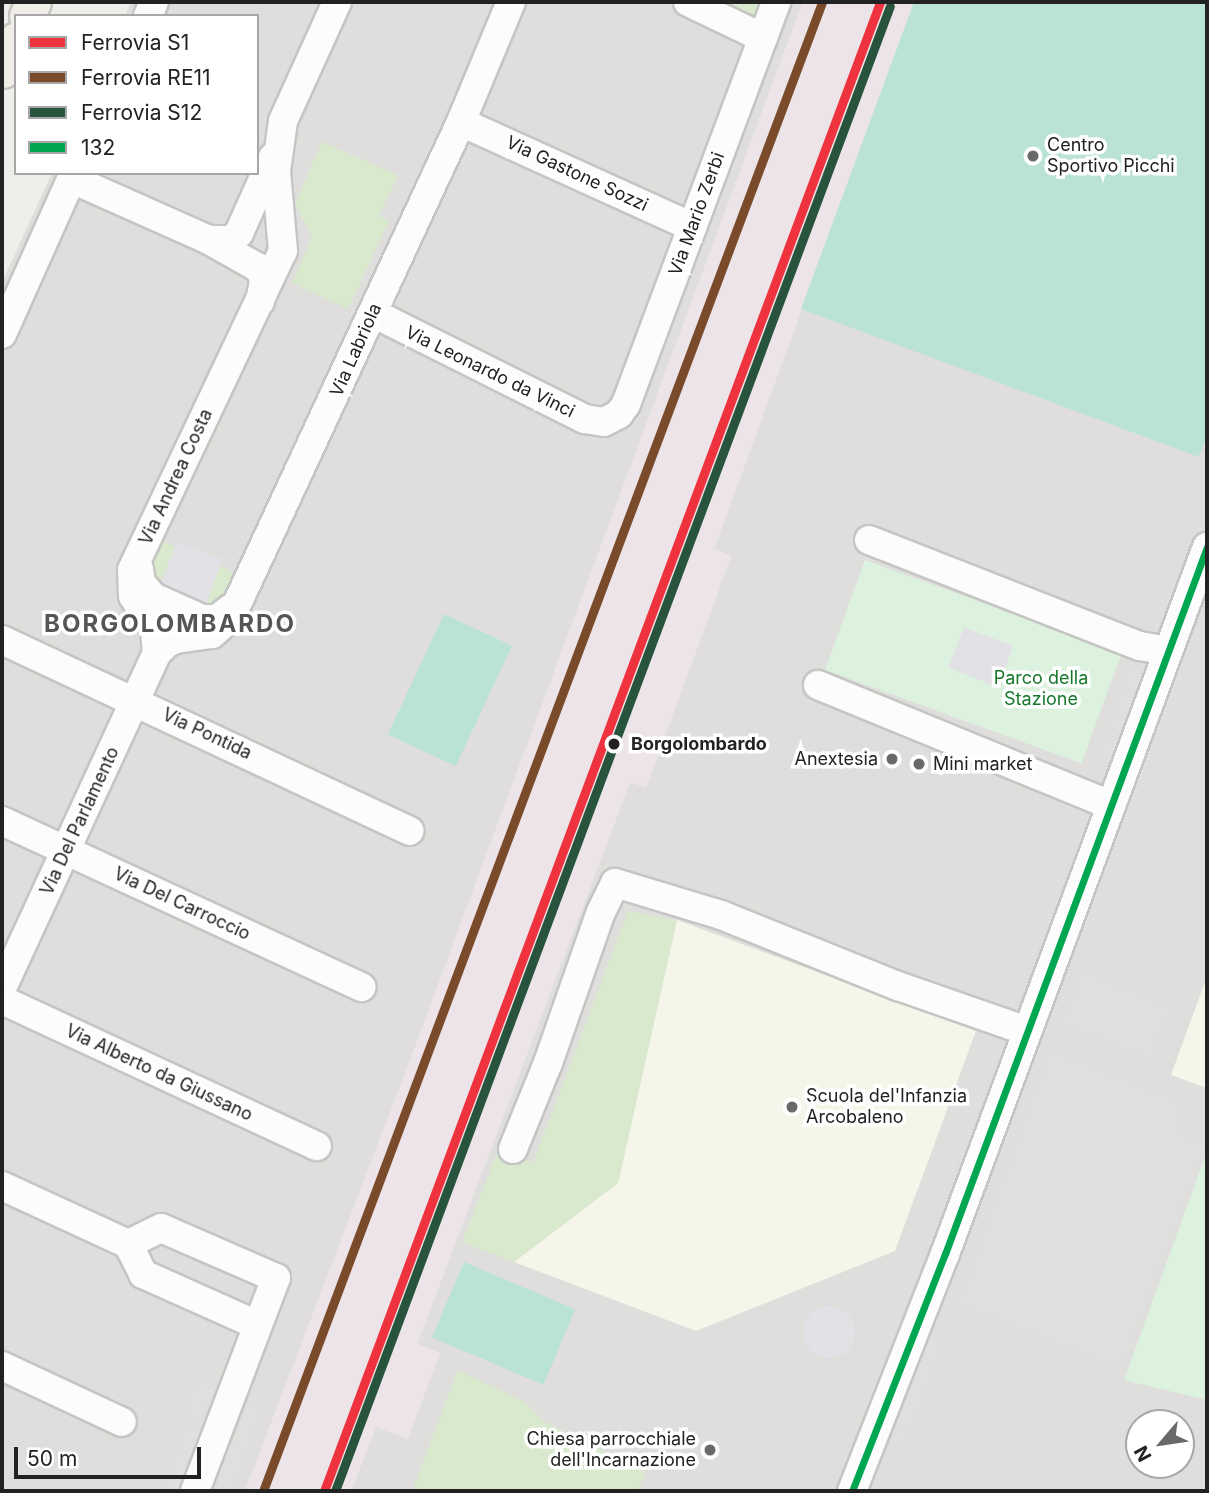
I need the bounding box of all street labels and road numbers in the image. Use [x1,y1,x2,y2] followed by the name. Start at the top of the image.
[503,132,651,216] street label: Via Gastone Sozzi
[665,149,729,279] street label: Via Mario Zerbi
[326,300,386,400] street label: Via Labriola
[402,322,578,422] street label: Via Leonardo da Vinci
[135,405,217,549] street label: Via Andrea Costa
[159,704,255,764] street label: Via Pontida
[36,743,124,899] street label: Via Del Parlamento
[110,863,254,945] street label: Via Del Carroccio
[62,1020,256,1126] street label: Via Alberto da Giussano

